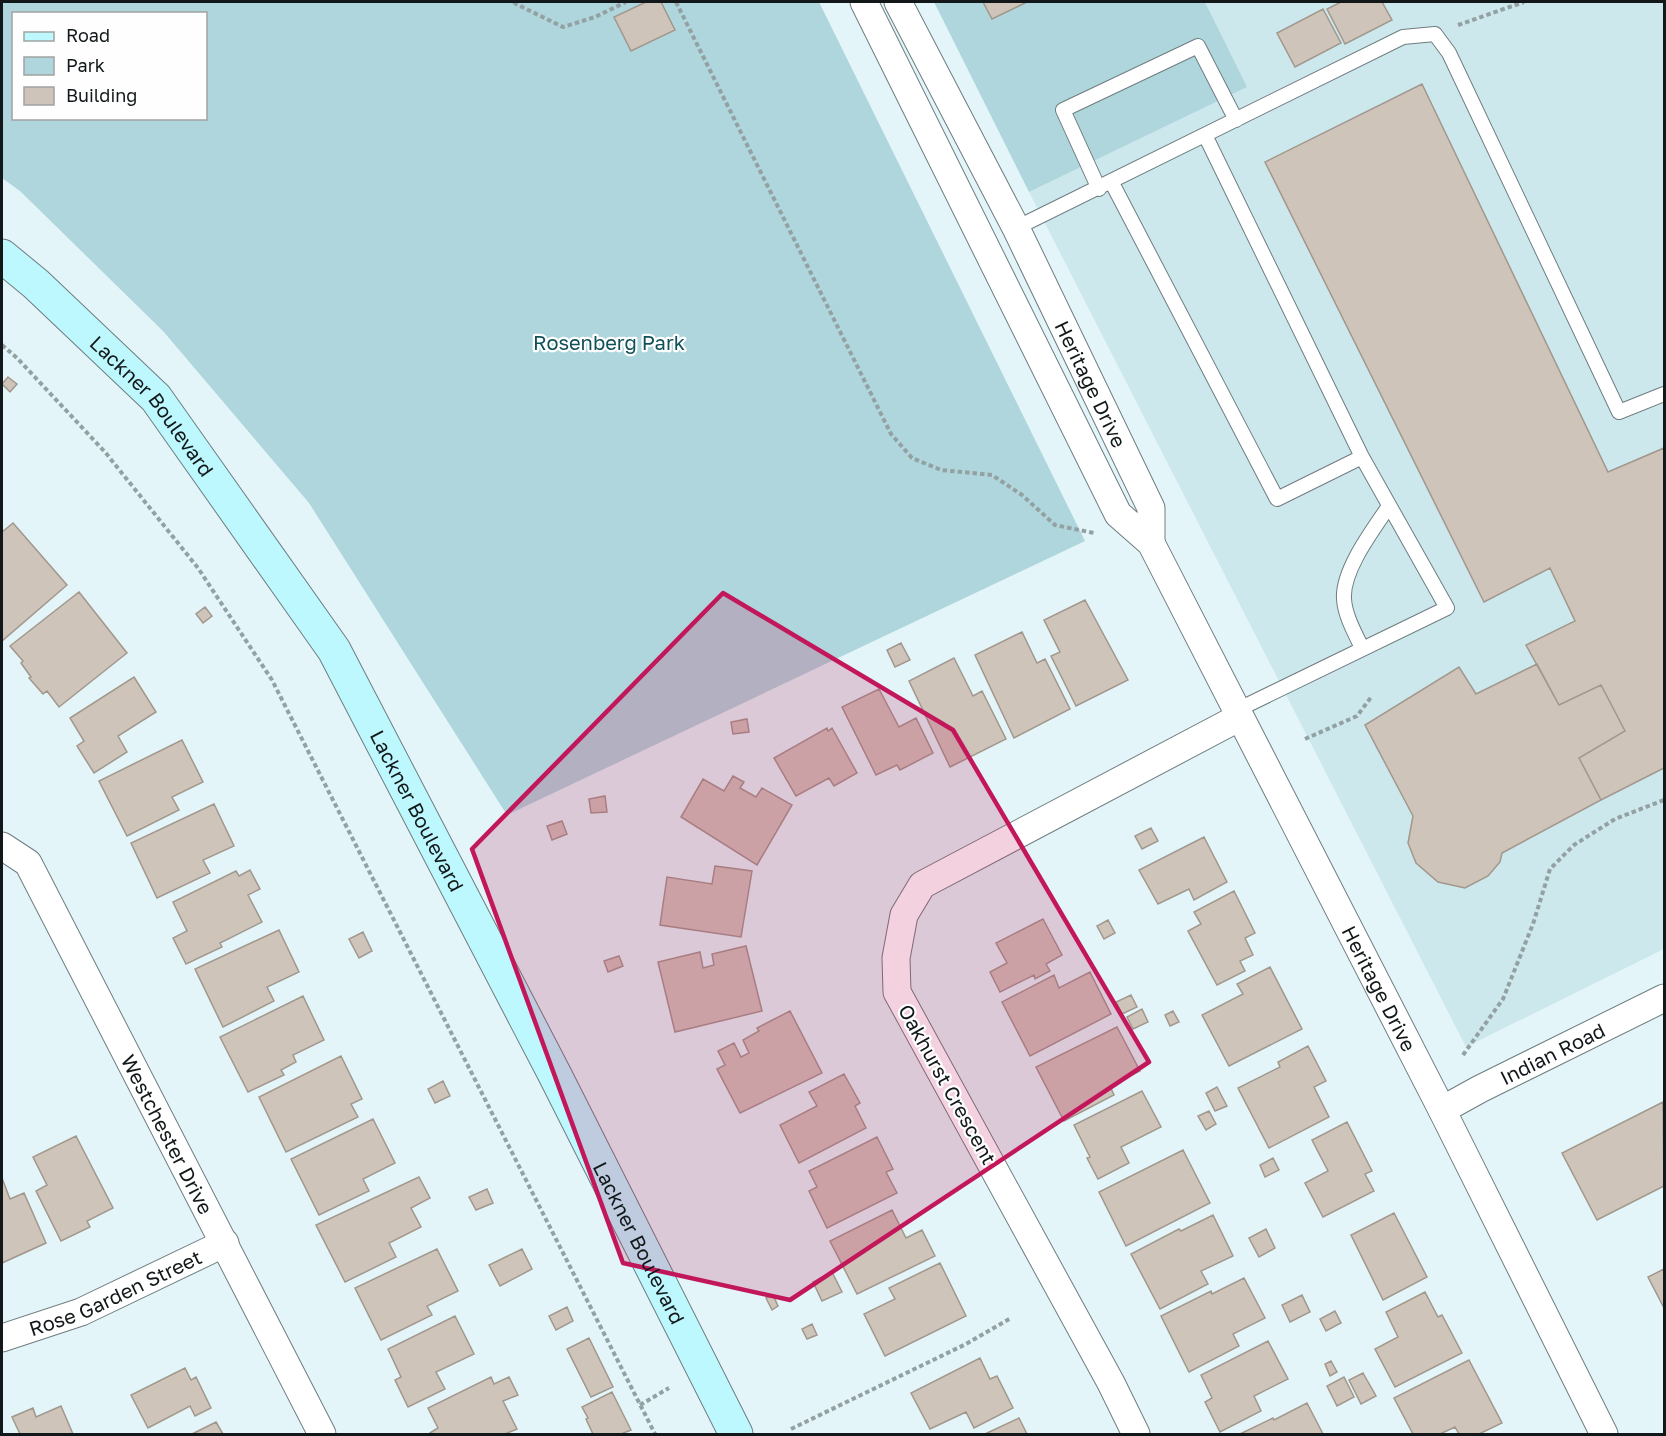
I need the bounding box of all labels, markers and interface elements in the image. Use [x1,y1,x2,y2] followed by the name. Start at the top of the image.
[12,12,207,120] legend
[66,24,110,46] text: Road
[66,54,105,76] text: Park
[66,84,137,106] text: Building
[1050,317,1132,451] street label: Heritage Drive
[85,330,219,481] street label: Lackner Boulevard
[533,330,685,354] park label: Rosenberg Park
[366,726,469,895] street label: Lackner Boulevard
[1337,922,1422,1055] street label: Heritage Drive
[894,1000,1002,1168] street label: Oakhurst Crescent
[1496,1017,1609,1089] street label: Indian Road
[117,1050,219,1218] street label: Westchester Drive
[589,1158,691,1328] street label: Lackner Boulevard
[26,1244,205,1340] street label: Rose Garden Street

